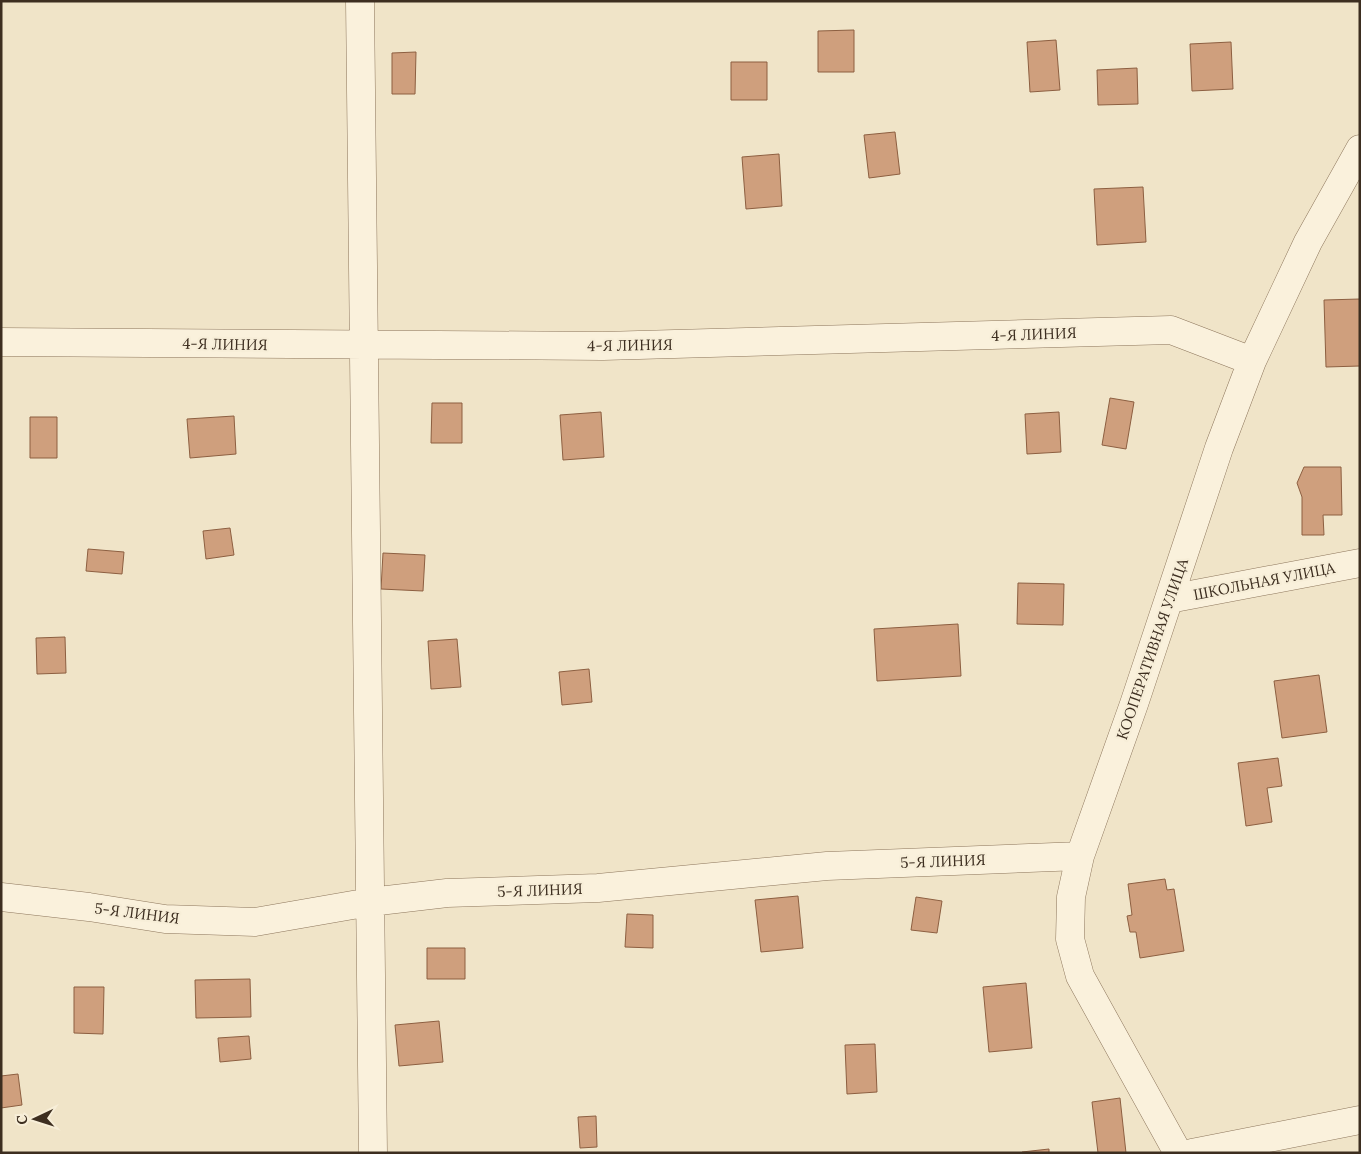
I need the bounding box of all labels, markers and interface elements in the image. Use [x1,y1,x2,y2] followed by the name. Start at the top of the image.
[991,323,1077,345] street label: 4-Я ЛИНИЯ
[182,334,268,354] street label: 4-Я ЛИНИЯ
[587,335,673,355] street label: 4-Я ЛИНИЯ
[1112,555,1192,742] street label: КООПЕРАТИВНАЯ УЛИЦА
[1192,558,1337,604] street label: ШКОЛЬНАЯ УЛИЦА
[900,850,986,872] street label: 5-Я ЛИНИЯ
[497,879,583,901] street label: 5-Я ЛИНИЯ
[93,898,181,928] street label: 5-Я ЛИНИЯ
[10,1094,60,1144] north arrow
[13,1114,31,1125] text: С

